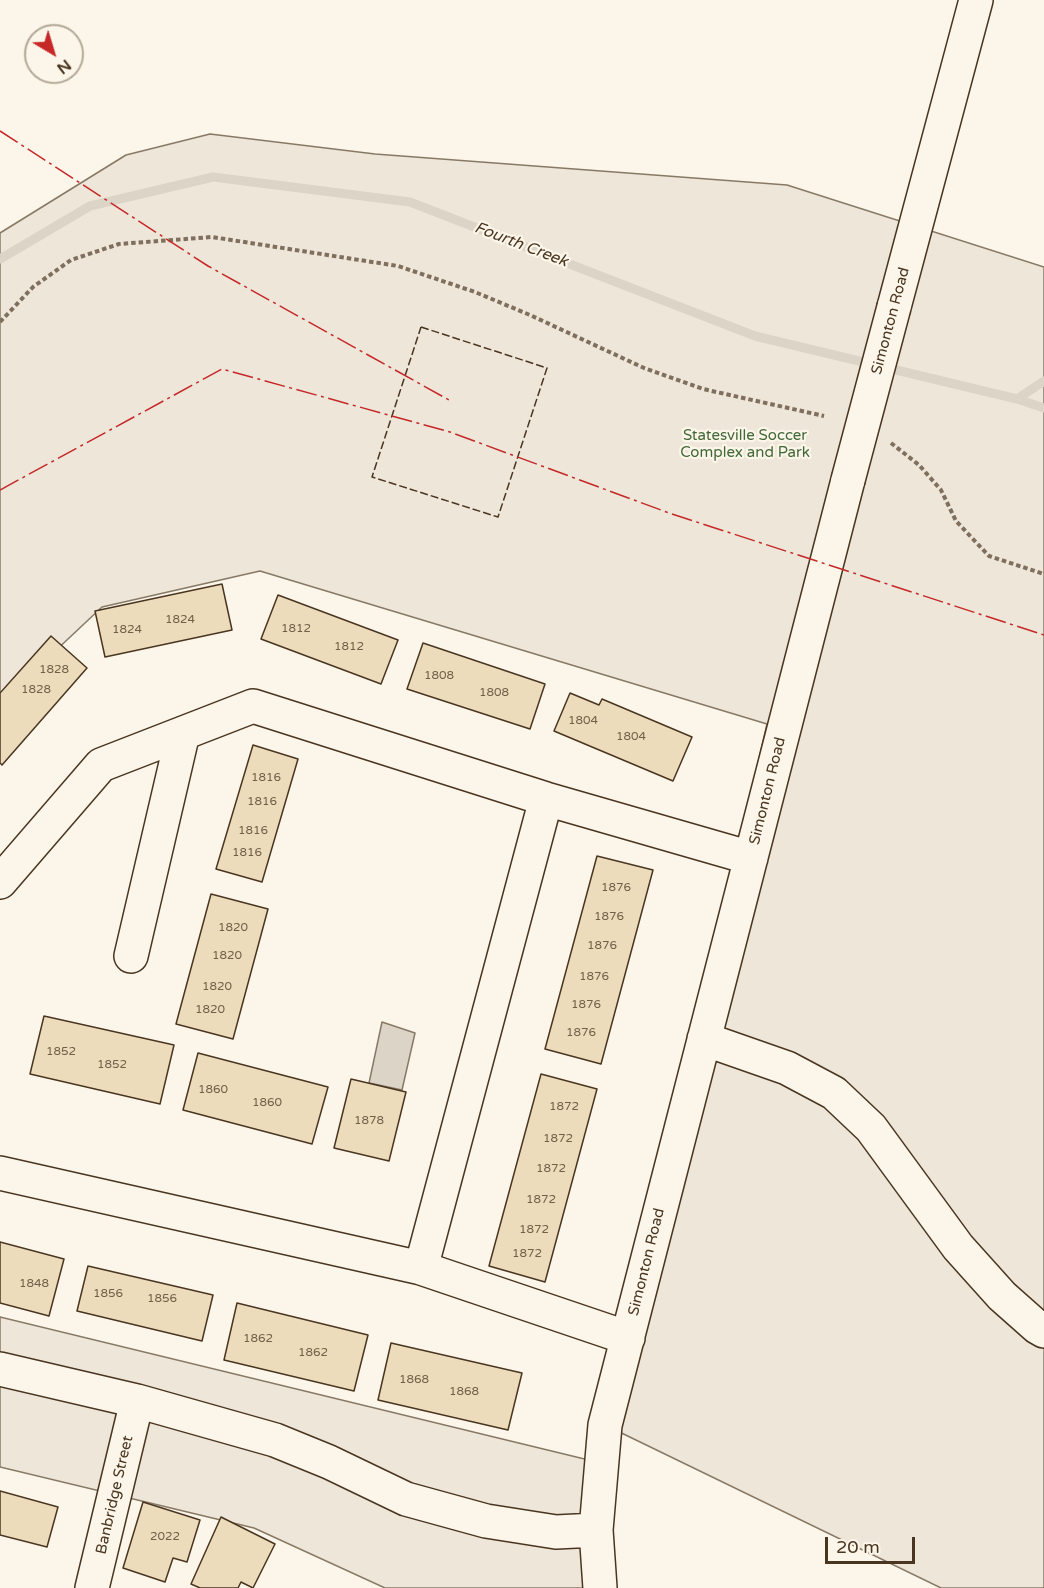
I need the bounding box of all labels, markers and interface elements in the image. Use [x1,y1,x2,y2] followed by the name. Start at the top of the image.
[24,24,84,84] north arrow
[53,55,75,78] text: N
[472,218,570,272] water label: Fourth Creek
[868,265,914,377] street label: Simonton Road
[680,427,810,462] park label: Statesville Soccer Complex and Park
[165,613,195,627] house number: 1824
[281,622,311,636] house number: 1812
[112,623,142,637] house number: 1824
[334,640,364,654] house number: 1812
[39,663,69,677] house number: 1828
[424,669,454,683] house number: 1808
[21,683,51,697] house number: 1828
[479,686,509,700] house number: 1808
[568,714,598,728] house number: 1804
[616,730,646,744] house number: 1804
[746,735,790,847] street label: Simonton Road
[251,771,281,785] house number: 1816
[247,795,277,809] house number: 1816
[238,824,268,838] house number: 1816
[232,846,262,860] house number: 1816
[601,881,631,895] house number: 1876
[594,910,624,924] house number: 1876
[218,921,248,935] house number: 1820
[587,939,617,953] house number: 1876
[212,949,242,963] house number: 1820
[579,970,609,984] house number: 1876
[202,980,232,994] house number: 1820
[571,998,601,1012] house number: 1876
[195,1003,225,1017] house number: 1820
[566,1026,596,1040] house number: 1876
[46,1045,76,1059] house number: 1852
[97,1058,127,1072] house number: 1852
[198,1083,228,1097] house number: 1860
[252,1096,282,1110] house number: 1860
[549,1100,579,1114] house number: 1872
[354,1114,384,1128] house number: 1878
[543,1132,573,1146] house number: 1872
[536,1162,566,1176] house number: 1872
[526,1193,556,1207] house number: 1872
[625,1206,669,1318] street label: Simonton Road
[519,1223,549,1237] house number: 1872
[512,1247,542,1261] house number: 1872
[19,1277,49,1291] house number: 1848
[93,1287,123,1301] house number: 1856
[147,1292,177,1306] house number: 1856
[243,1332,273,1346] house number: 1862
[298,1346,328,1360] house number: 1862
[399,1373,429,1387] house number: 1868
[449,1385,479,1399] house number: 1868
[93,1434,137,1556] street label: Banbridge Street
[828,1525,918,1563] scale bar
[150,1530,180,1544] house number: 2022
[836,1536,880,1558] text: 20 m

